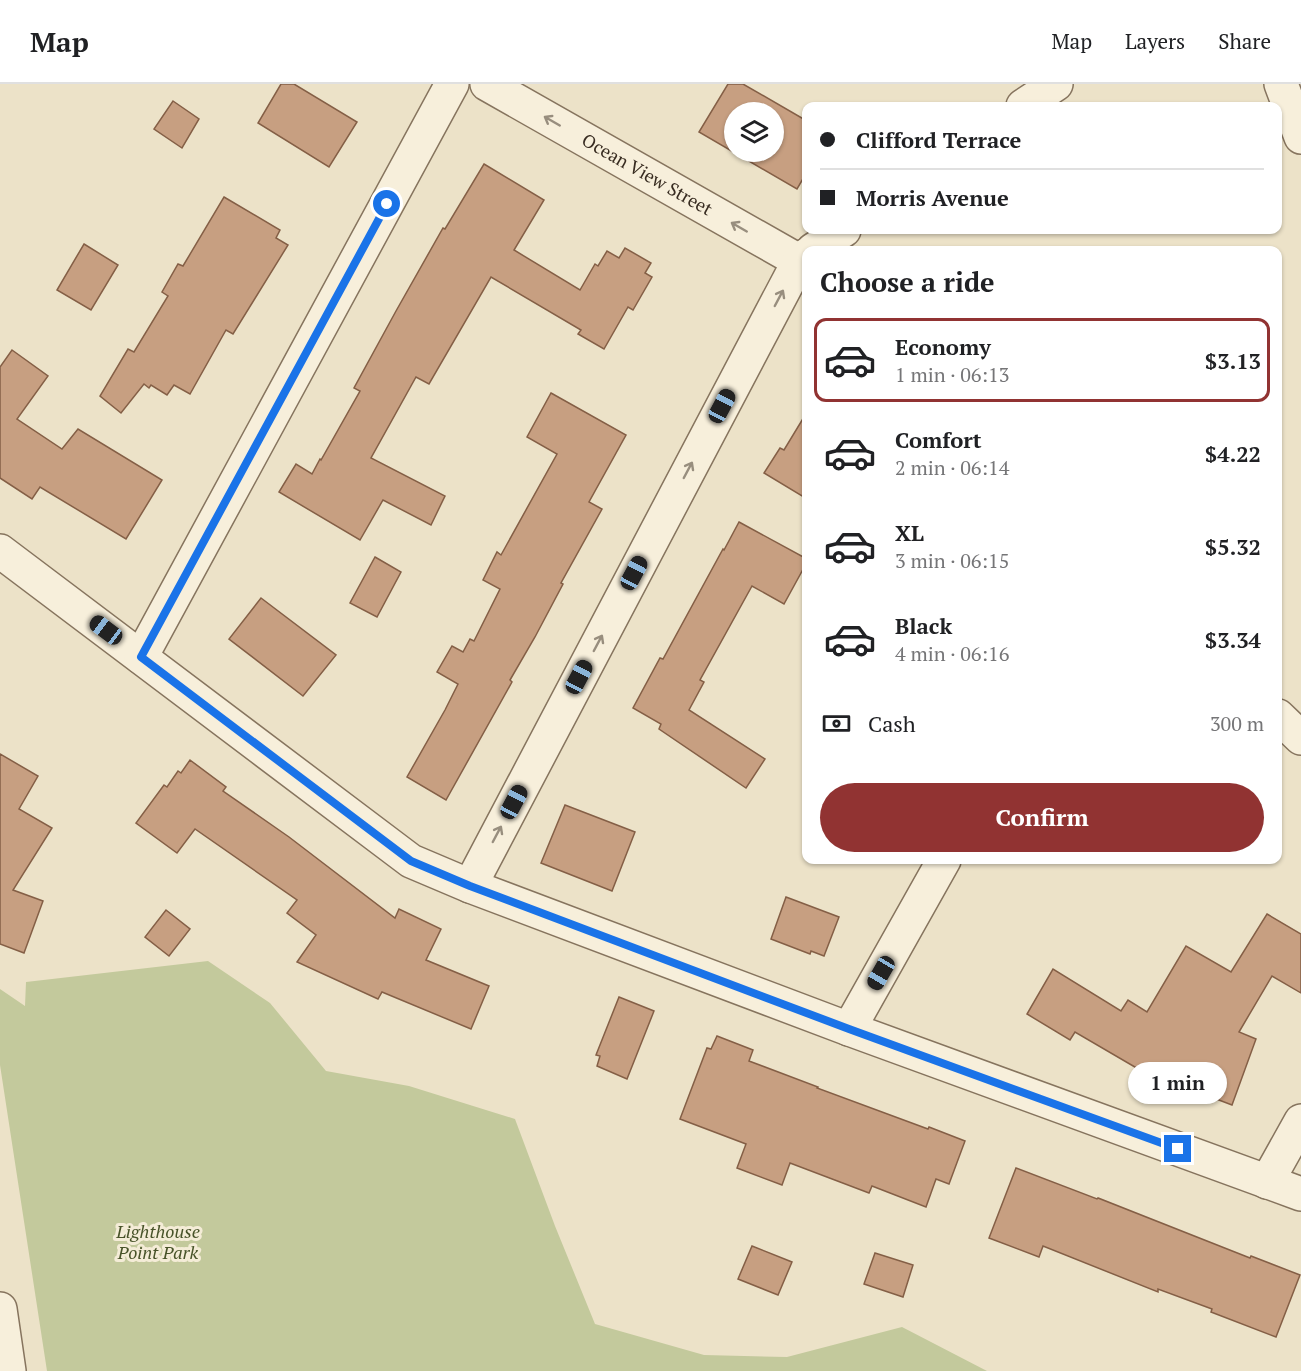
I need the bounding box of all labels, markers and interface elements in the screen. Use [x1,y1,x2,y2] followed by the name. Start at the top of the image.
[30,23,89,60] text: Map
[1051,27,1092,55] text: Map
[1125,27,1185,55] text: Layers
[1218,27,1271,55] text: Share
[724,102,784,162] map controls
[724,102,784,162] button: layers
[543,115,561,126] one-way arrow
[856,125,1021,154] text: Clifford Terrace
[578,127,717,221] street label: Ocean View Street
[856,183,1009,212] text: Morris Avenue
[373,190,400,217] route start
[731,221,749,232] one-way arrow
[820,264,995,300] text: Choose a ride
[774,289,785,307] one-way arrow
[895,332,991,361] text: Economy
[823,333,877,387] icon: car
[1205,346,1261,375] text: $3.13
[895,361,1009,388] text: 1 min · 06:13
[706,386,738,426] car
[895,425,981,454] text: Comfort
[823,426,877,480] icon: car
[1205,439,1261,468] text: $4.22
[895,454,1009,481] text: 2 min · 06:14
[682,462,694,479] one-way arrow
[895,518,924,547] text: XL
[823,519,877,573] icon: car
[1205,532,1261,561] text: $5.32
[895,547,1009,574] text: 3 min · 06:15
[618,553,650,593] car
[895,611,952,640] text: Black
[86,612,126,648] car
[823,612,877,666] icon: car
[1205,625,1261,654] text: $3.34
[592,634,604,652] one-way arrow
[895,640,1009,667] text: 4 min · 06:16
[563,657,595,697] car
[820,707,853,740] icon: cash
[868,709,916,738] text: Cash
[1210,710,1264,737] text: 300 m
[498,782,530,822] car
[820,783,1264,852] button: Confirm
[491,826,503,843] one-way arrow
[864,953,898,993] car
[1128,1062,1228,1104] callout: 1 min
[1150,1069,1205,1096] text: 1 min
[1164,1135,1191,1162] route end
[115,1219,200,1264] park label: Lighthouse Point Park

